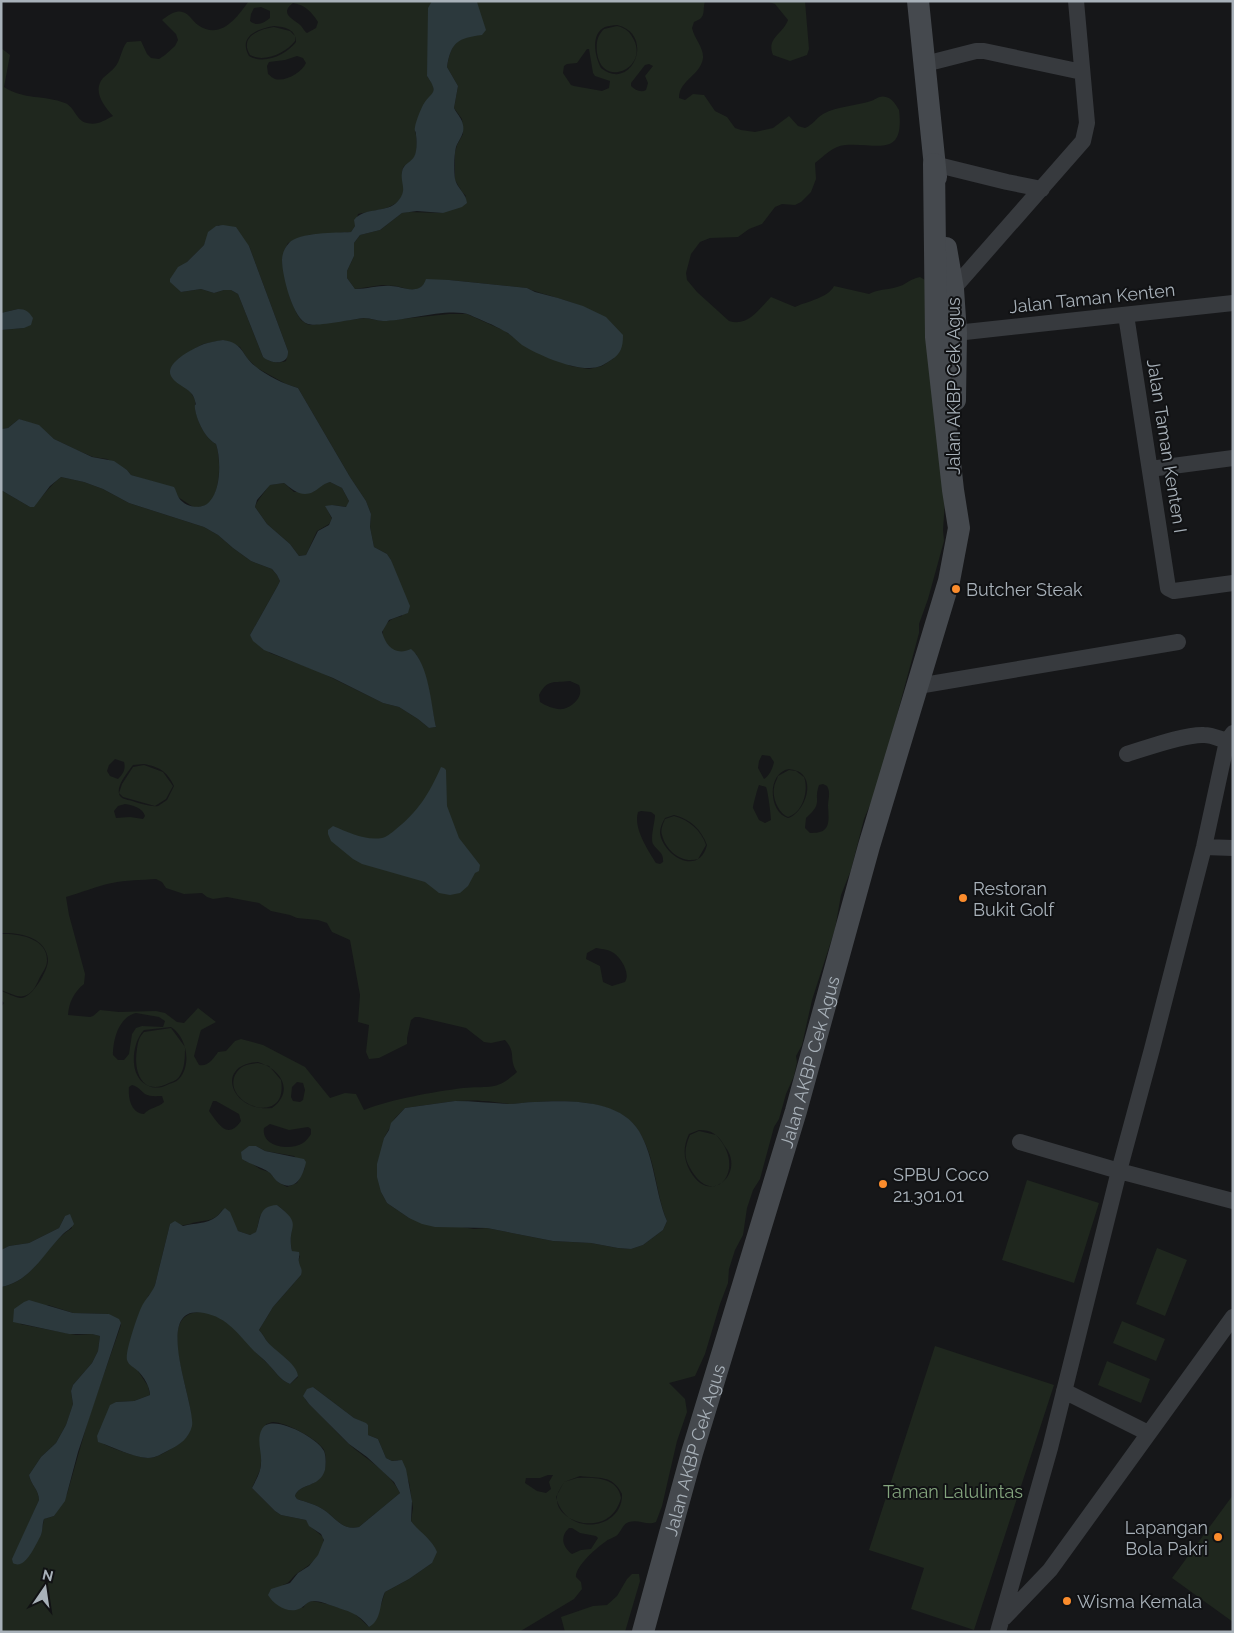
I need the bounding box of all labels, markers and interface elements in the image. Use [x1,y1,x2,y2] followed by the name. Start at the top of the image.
[1008,279,1176,317] street label: Jalan Taman Kenten
[943,297,964,475] street label: Jalan AKBP Cek Agus
[1143,357,1191,535] street label: Jalan Taman Kenten I
[966,579,1083,600] place label: Butcher Steak
[950,583,962,595] marker: Butcher Steak
[973,878,1055,920] place label: Restoran Bukit Golf
[957,892,969,904] marker: Restoran Bukit Golf
[775,973,843,1150] street label: Jalan AKBP Cek Agus
[893,1164,989,1206] place label: SPBU Coco 21.301.01
[877,1178,889,1190] marker: SPBU Coco 21.301.01
[659,1361,729,1538] street label: Jalan AKBP Cek Agus
[883,1481,1023,1502] park label: Taman Lalulintas
[1125,1517,1208,1559] place label: Lapangan Bola Pakri
[1212,1531,1224,1543] marker: Lapangan Bola Pakri
[20,1563,70,1613] north arrow
[41,1566,55,1584] text: N
[1077,1591,1202,1612] place label: Wisma Kemala
[1061,1595,1073,1607] marker: Wisma Kemala

